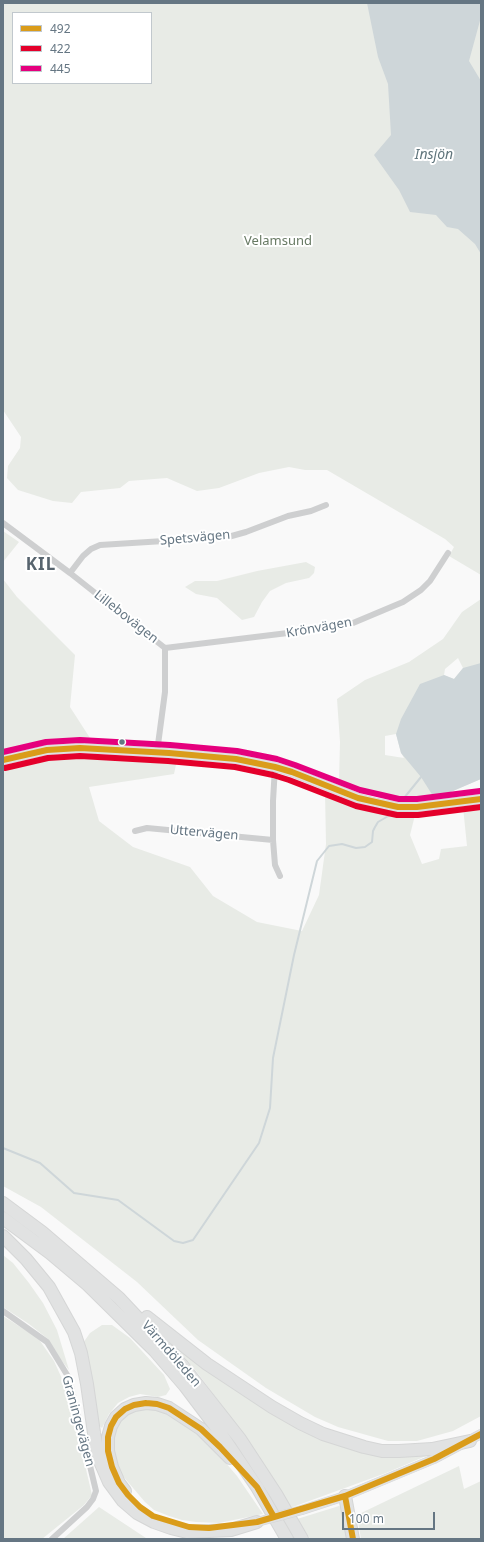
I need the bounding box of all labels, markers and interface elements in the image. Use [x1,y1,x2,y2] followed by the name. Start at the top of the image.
[12,12,152,84] legend
[50,20,71,37] text: 492
[50,40,71,57] text: 422
[50,60,71,77] text: 445
[415,147,453,163] water label: Insjön
[244,233,312,249] park label: Velamsund
[159,527,231,549] street label: Spetsvägen
[26,555,56,575] district label: KIL
[91,587,161,647] street label: Lillebovägen
[285,615,353,641] street label: Krönvägen
[117,737,127,747] unlabelled marker
[169,822,239,844] street label: Uttervägen
[138,1318,204,1390] street label: Värmdöleden
[58,1374,98,1468] street label: Graningevägen
[344,1504,437,1530] scale bar
[349,1510,384,1527] text: 100 m

